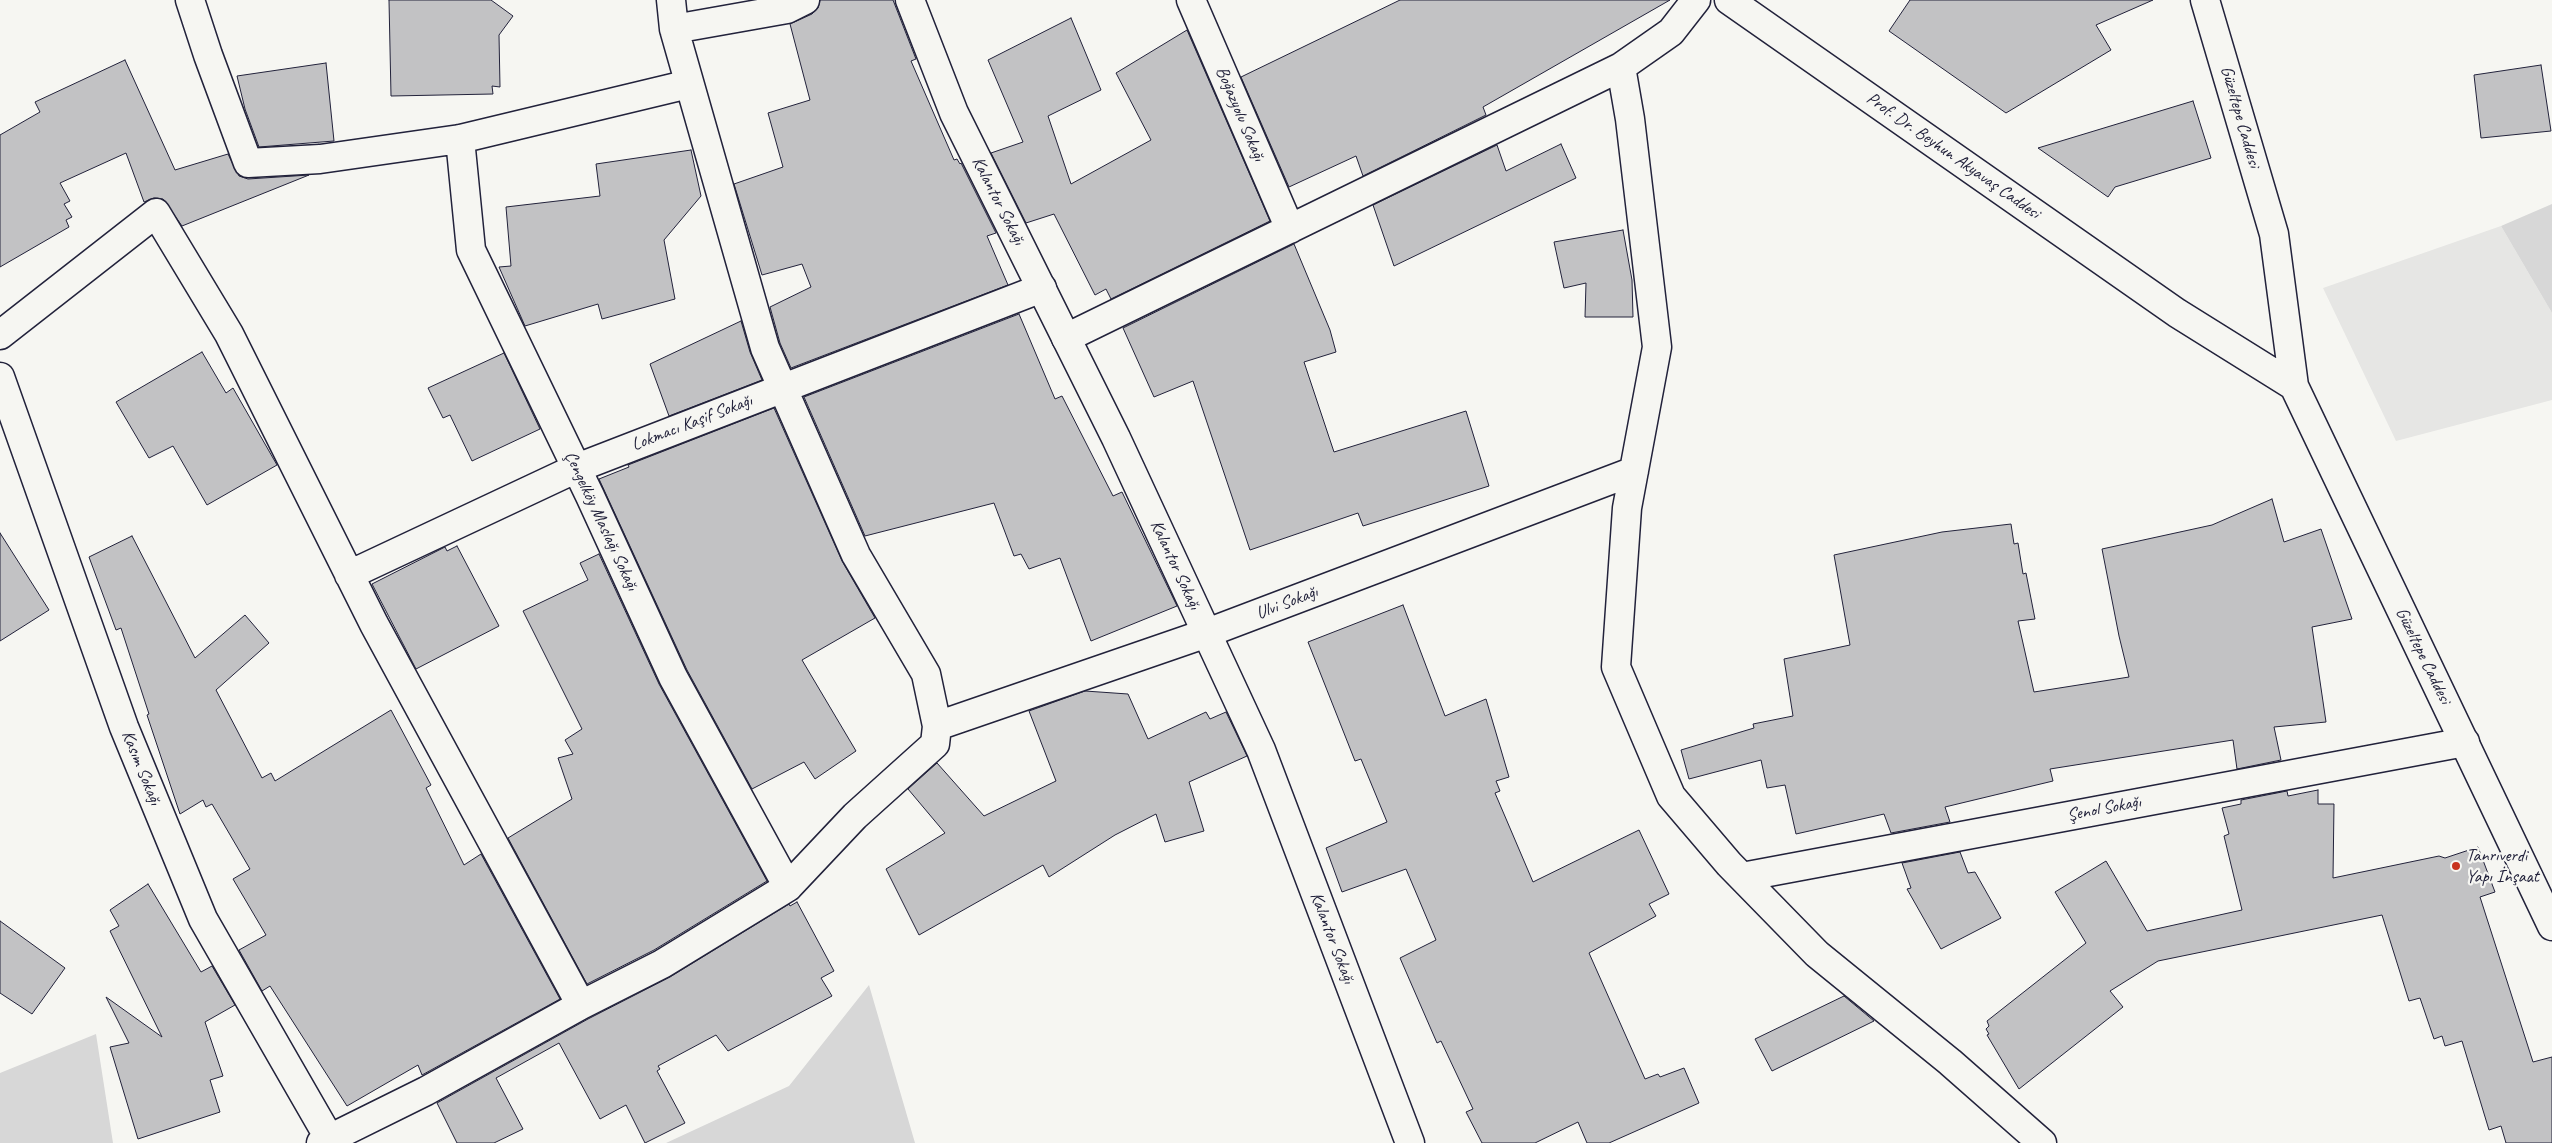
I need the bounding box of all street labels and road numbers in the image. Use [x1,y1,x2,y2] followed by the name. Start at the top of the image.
[1210,63,1270,165] street label: Boğazyolu Sokağı
[2215,64,2265,170] street label: Güzeltepe Caddesi
[1862,88,2044,224] street label: Prof. Dr. Beyhun Akyavaş Caddesi
[967,153,1029,249] street label: Kalantor Sokağı
[629,390,755,456] street label: Lokmacı Kaşif Sokağı
[559,448,643,594] street label: Çengelköy Maslağı Sokağı
[1145,517,1205,613] street label: Kalantor Sokağı
[1253,581,1321,625] street label: Ulvi Sokağı
[2390,604,2456,708] street label: Güzeltepe Caddesi
[116,728,166,808] street label: Kasım Sokağı
[2065,791,2143,827] street label: Şenol Sokağı
[1305,889,1359,987] street label: Kalantor Sokağı

